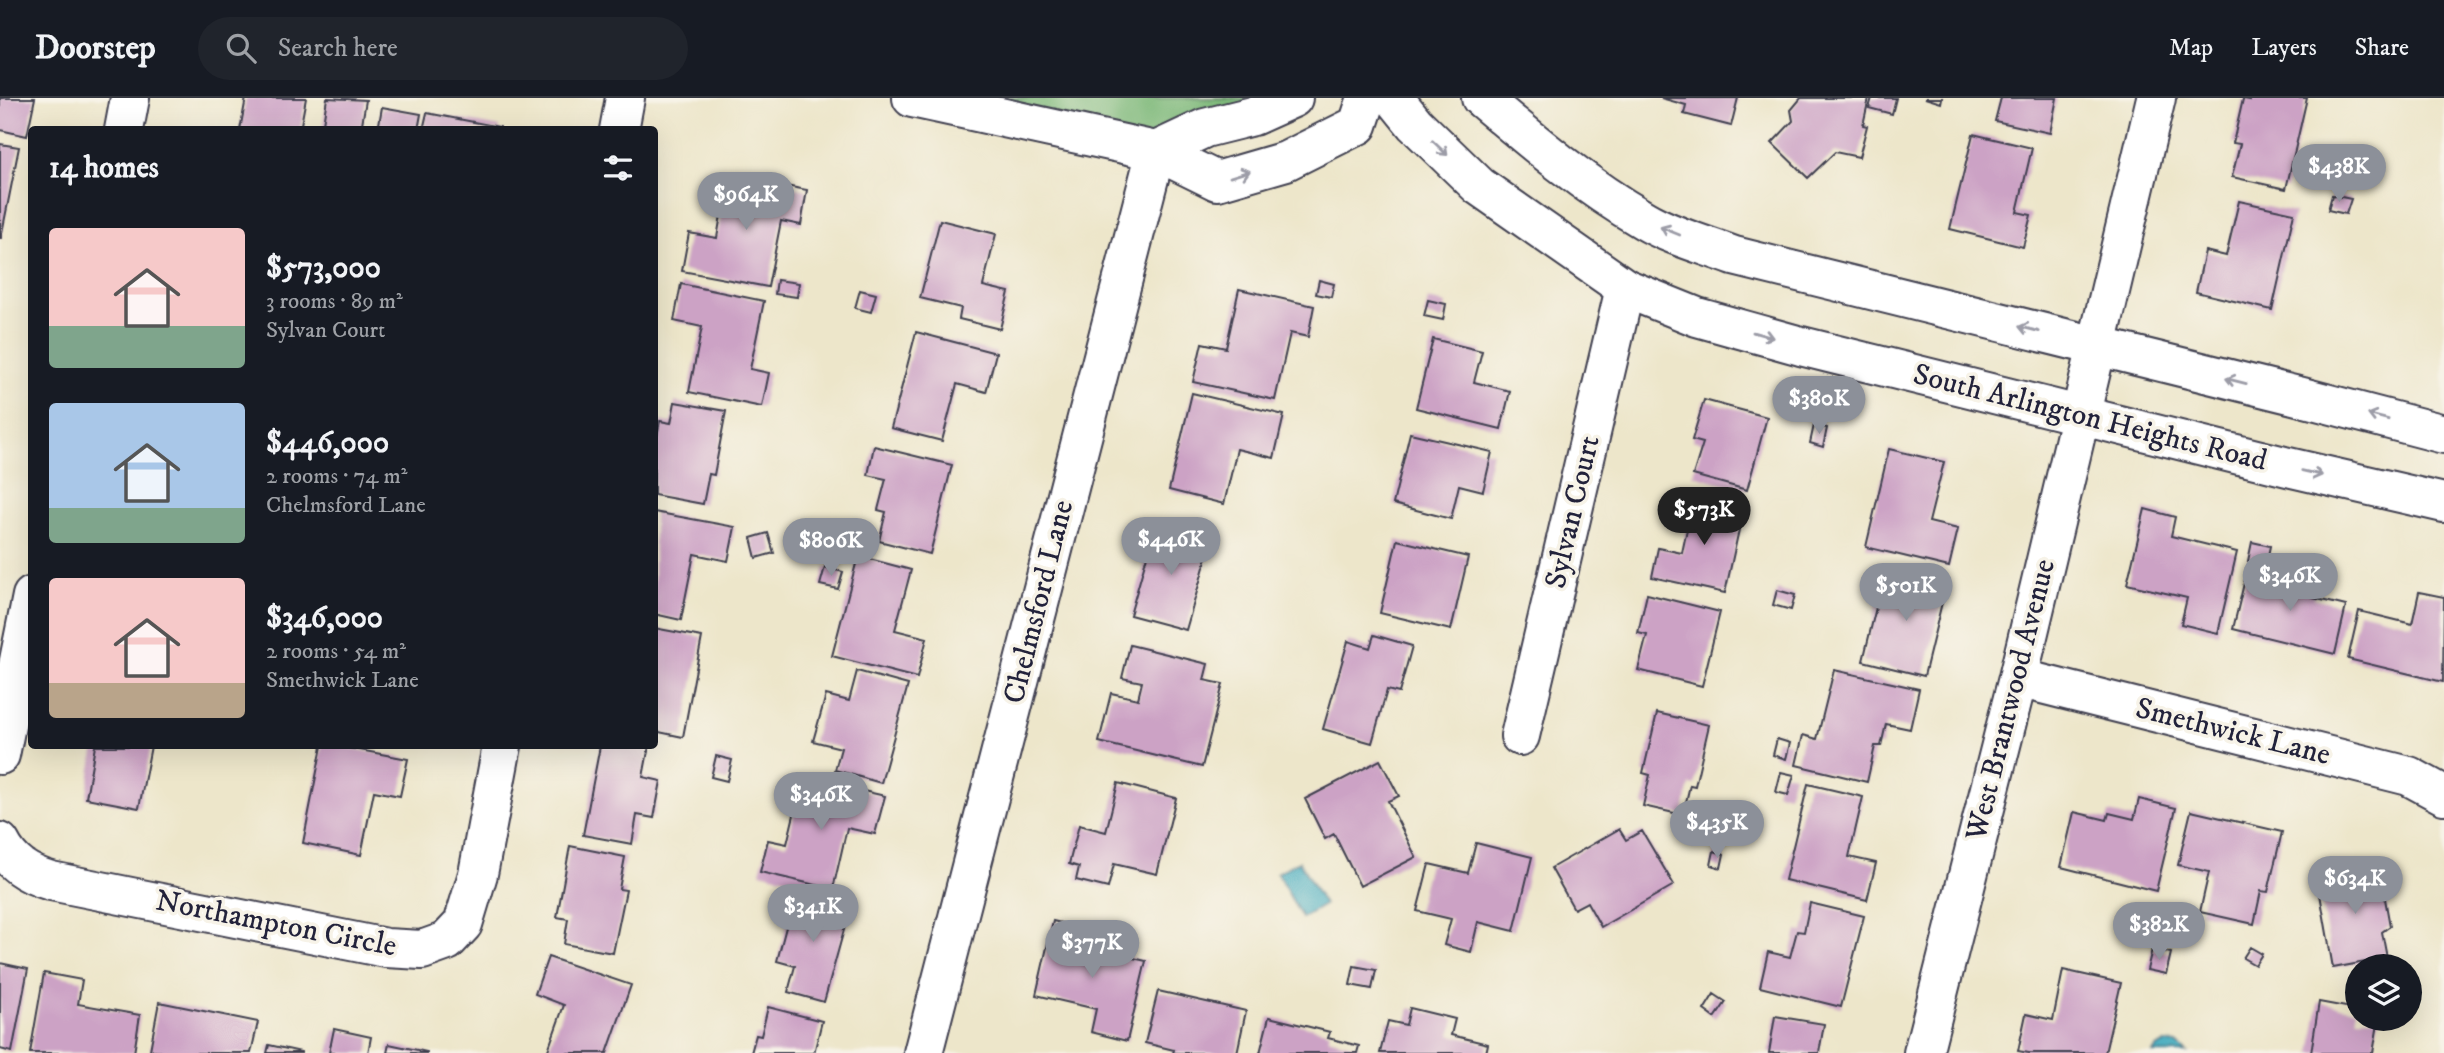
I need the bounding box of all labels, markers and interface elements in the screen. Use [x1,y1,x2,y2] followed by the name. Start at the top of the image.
[198,17,688,80] search box
[35,28,156,69] text: Doorstep
[222,29,260,67] icon: search
[278,32,398,65] text: Search here
[2169,33,2213,63] text: Map
[2251,33,2317,63] text: Layers
[2355,33,2409,63] text: Share
[1431,140,1448,157] one-way arrow
[2290,144,2388,204] pin: $438K
[599,149,637,187] icon: filters
[49,150,159,187] text: 14 homes
[2308,152,2370,181] text: $438K
[1229,167,1251,180] one-way arrow
[697,172,795,232] pin: $964K
[713,180,779,209] text: $964K
[1660,223,1682,236] one-way arrow
[266,250,381,287] text: $573,000
[105,256,189,340] icon: home
[266,287,403,316] text: 3 rooms · 89 m²
[266,316,385,345] text: Sylvan Court
[2018,322,2041,335] one-way arrow
[1752,330,1774,343] one-way arrow
[1909,356,2271,480] street label: South Arlington Heights Road
[2225,374,2247,387] one-way arrow
[1770,376,1868,436] pin: $380K
[1788,384,1850,413] text: $380K
[2367,410,2390,423] one-way arrow
[266,425,389,462] text: $446,000
[105,431,189,515] icon: home
[1537,432,1609,592] street label: Sylvan Court
[266,462,407,491] text: 2 rooms · 74 m²
[2300,467,2323,480] one-way arrow
[1655,488,1753,547] pin: $573K
[266,491,426,520] text: Chelmsford Lane
[1674,495,1734,524] text: $573K
[996,496,1082,708] street label: Chelmsford Lane
[782,518,880,578] pin: $806K
[1122,518,1220,577] pin: $446K
[1137,525,1205,554] text: $446K
[799,526,863,555] text: $806K
[2241,554,2339,613] pin: $346K
[1958,556,2064,845] street label: West Brantwood Avenue
[2259,561,2321,590] text: $346K
[1857,564,1955,623] pin: $501K
[1876,571,1936,600] text: $501K
[266,600,383,637] text: $346,000
[105,606,189,690] icon: home
[266,637,406,666] text: 2 rooms · 54 m²
[266,666,419,695] text: Smethwick Lane
[2132,690,2334,774] street label: Smethwick Lane
[772,772,870,832] pin: $346K
[790,780,852,809] text: $346K
[1668,800,1766,860] pin: $435K
[1686,808,1748,837] text: $435K
[2306,856,2404,916] pin: $634K
[2324,864,2386,893] text: $634K
[152,883,400,965] street label: Northampton Circle
[764,884,862,944] pin: $341K
[784,892,842,921] text: $341K
[2110,902,2208,962] pin: $382K
[2129,910,2189,939] text: $382K
[1043,920,1141,980] pin: $377K
[1061,928,1123,957] text: $377K
[2345,954,2422,1031] map controls
[2345,954,2422,1031] button: layers

